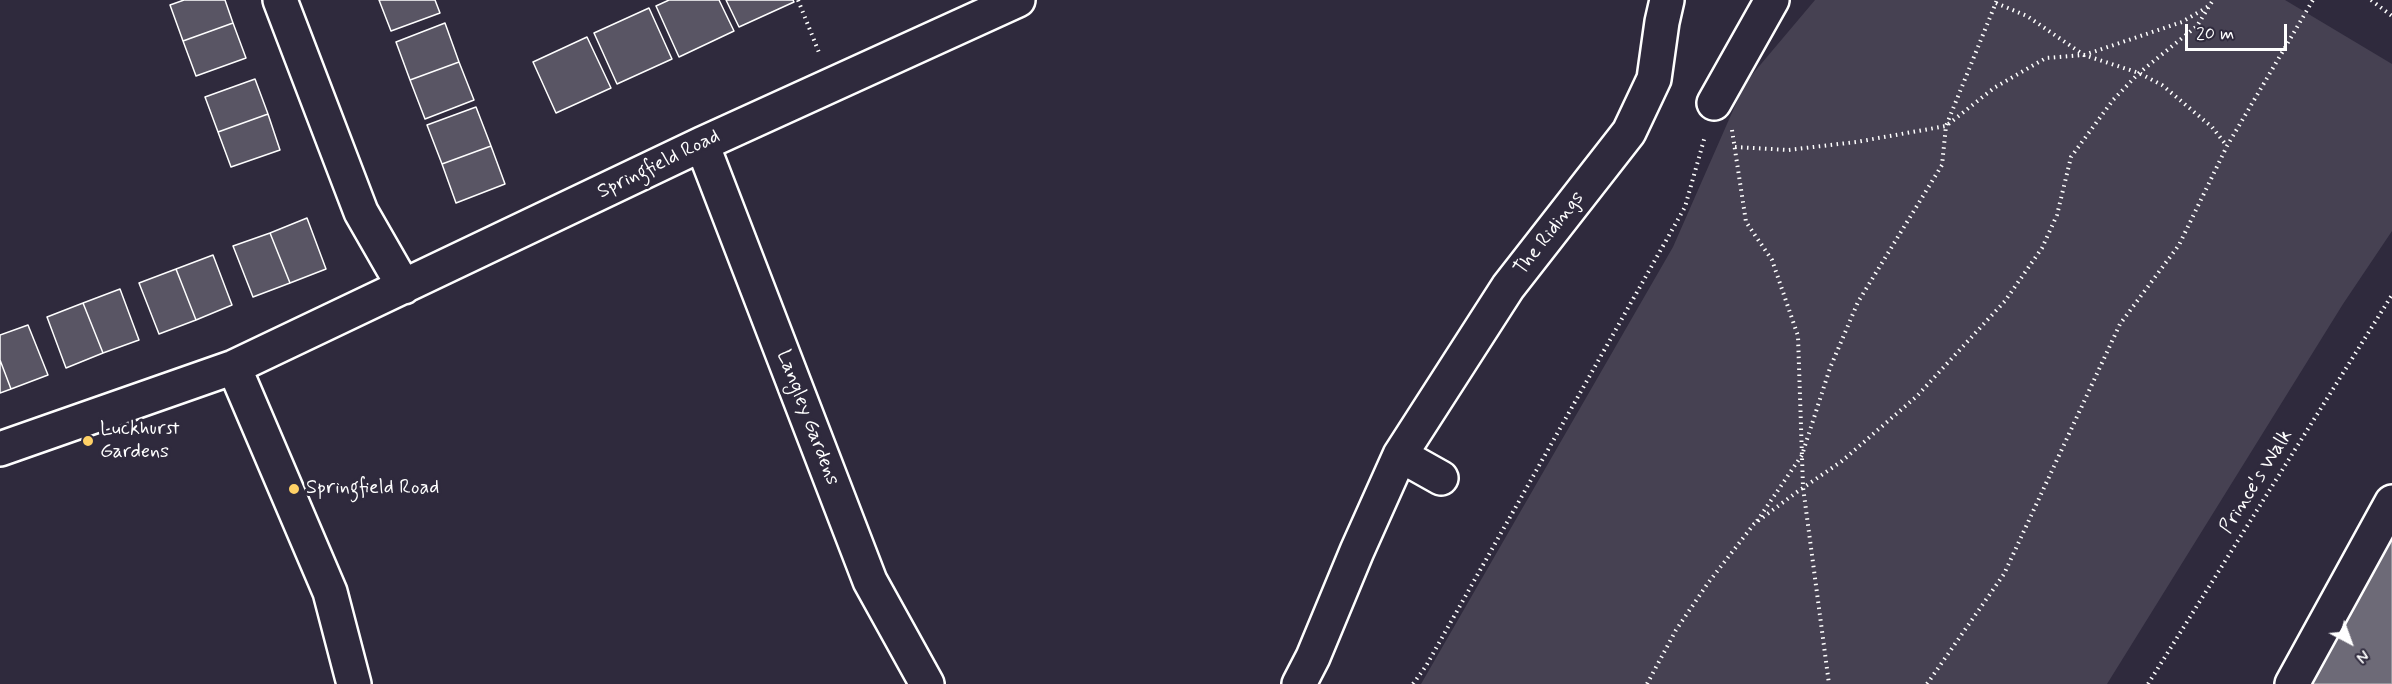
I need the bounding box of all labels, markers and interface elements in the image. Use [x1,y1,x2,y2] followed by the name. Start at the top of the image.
[2188,12,2290,50] scale bar
[2196,22,2234,46] text: 20 m
[594,125,724,205] street label: Springfield Road
[1510,187,1590,281] street label: The Ridings
[770,347,844,489] street label: Langley Gardens
[100,418,179,465] place label: Luckhurst Gardens
[2215,425,2299,539] street label: Prince's Walk
[81,434,95,448] marker: Luckhurst Gardens
[306,477,439,501] place label: Springfield Road
[287,482,301,496] marker: Springfield Road
[2320,612,2380,672] north arrow
[2351,645,2373,667] text: N

